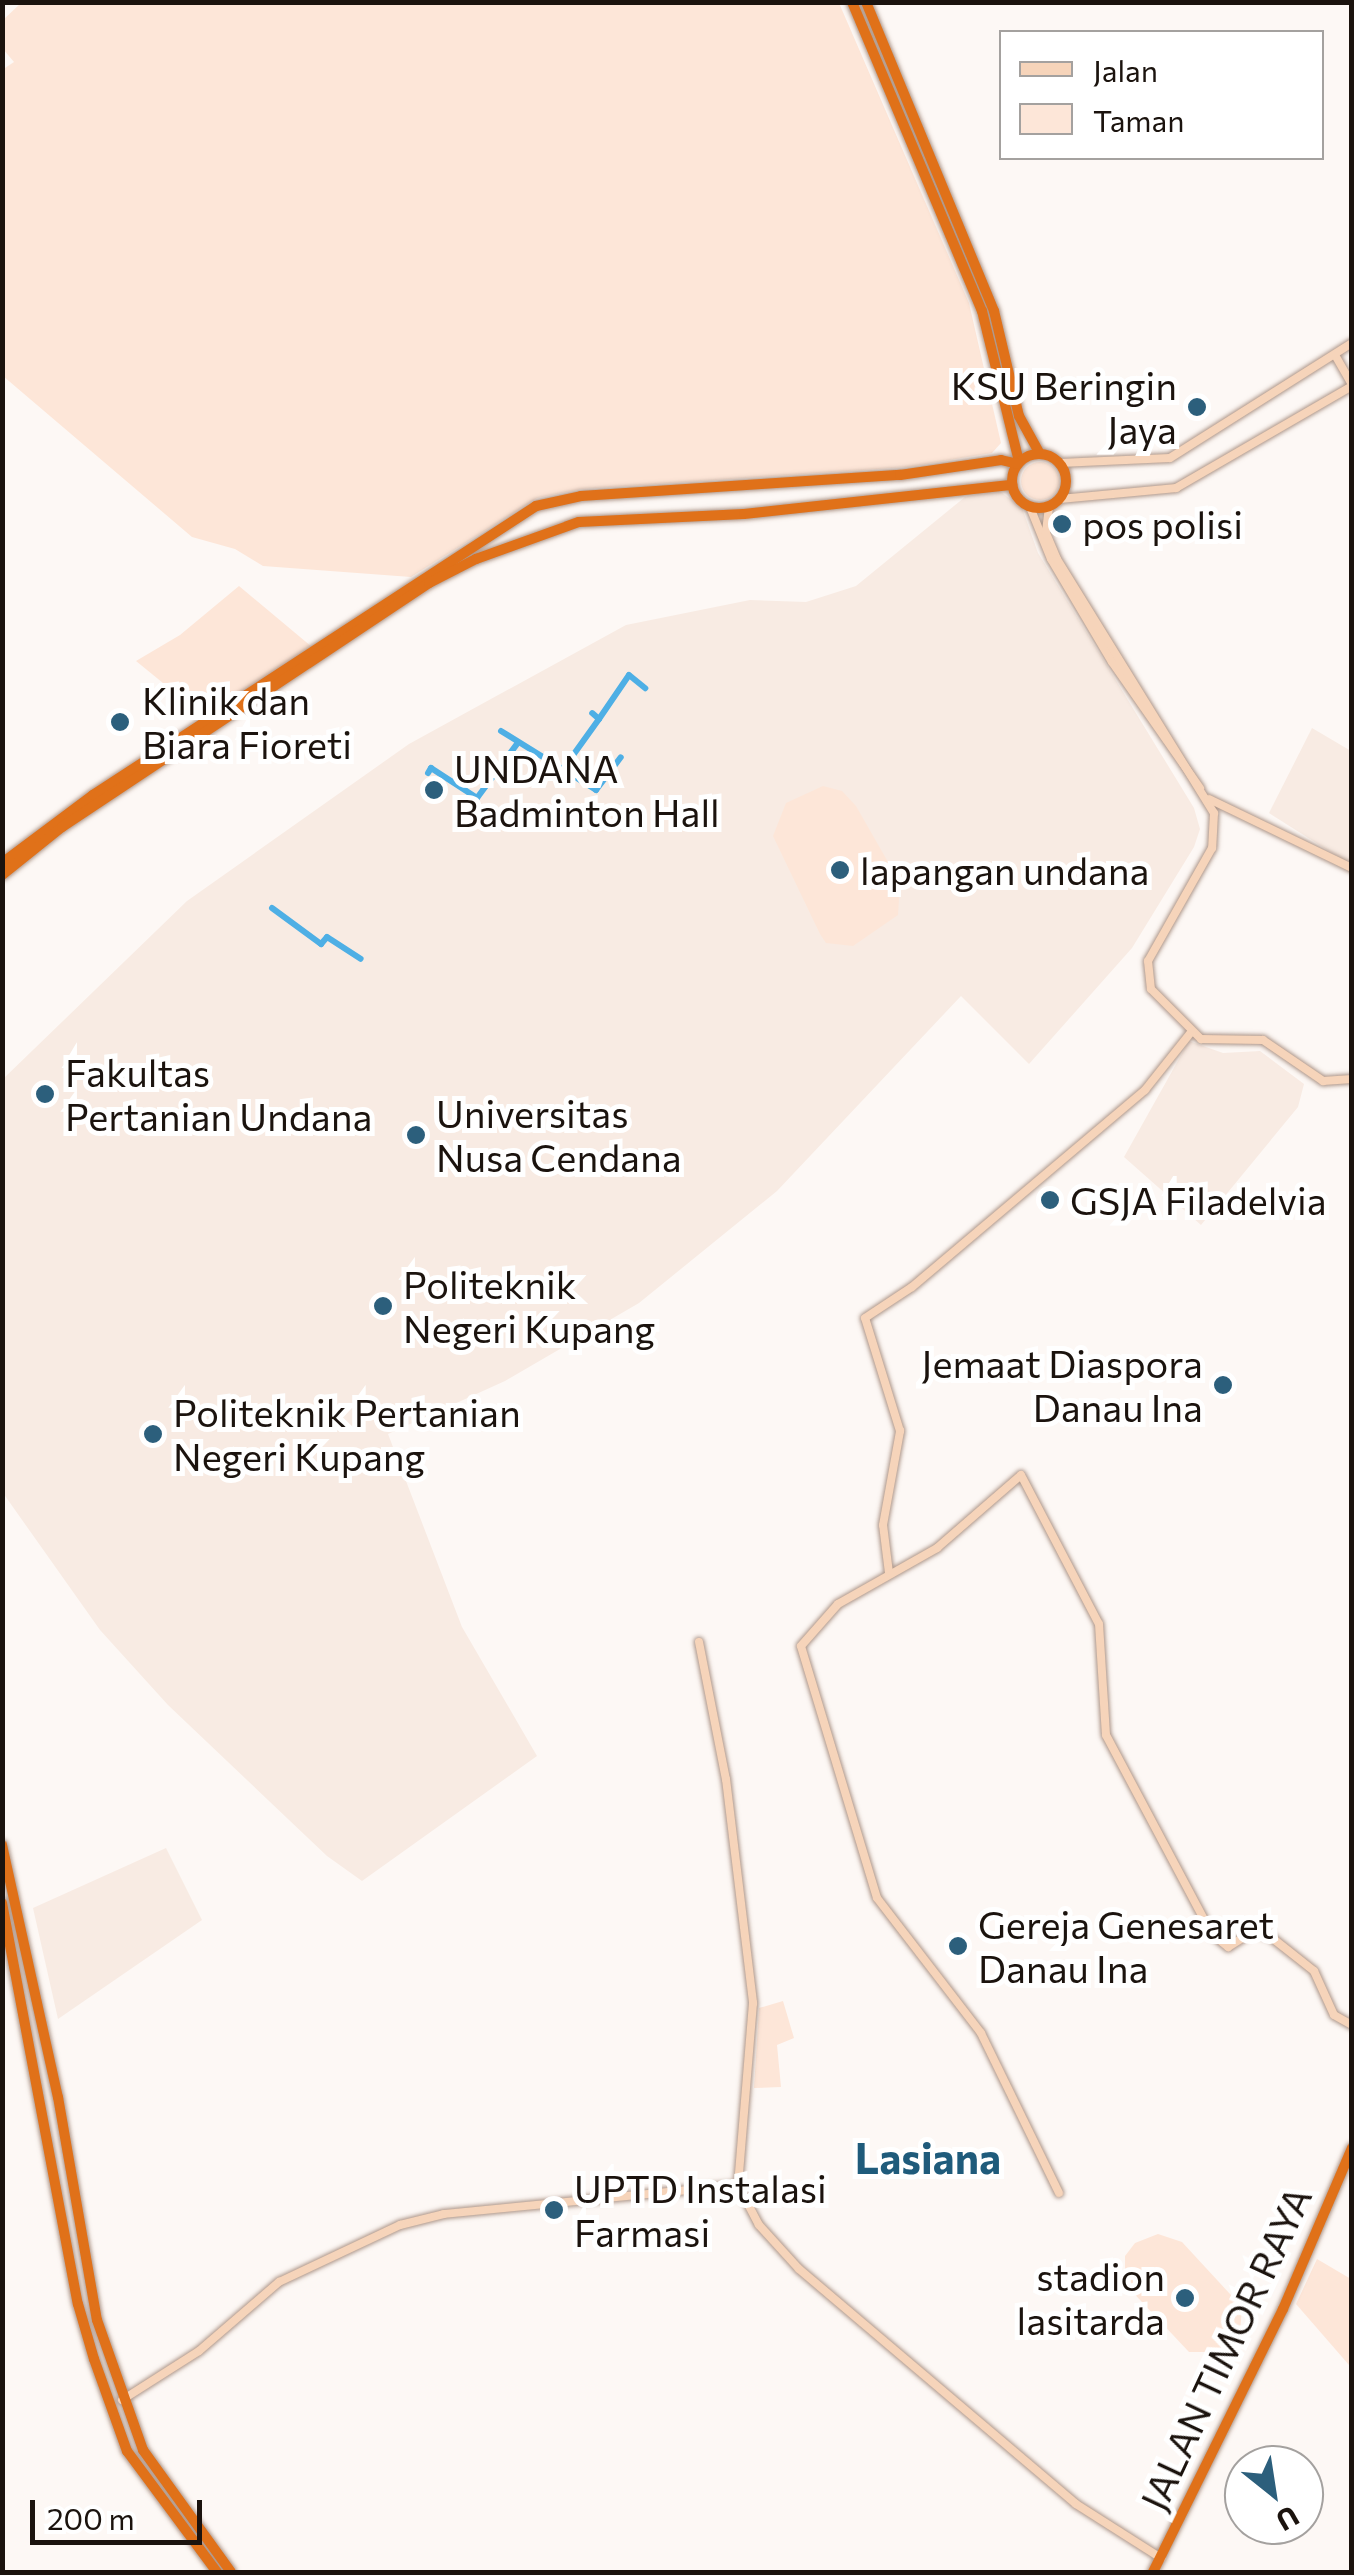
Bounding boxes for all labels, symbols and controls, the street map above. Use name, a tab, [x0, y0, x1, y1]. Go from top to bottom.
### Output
legend	[999, 30, 1324, 160]
text: Jalan	[1093, 51, 1158, 88]
text: Taman	[1093, 101, 1184, 138]
place label: KSU Beringin Jaya	[951, 362, 1177, 452]
marker: KSU Beringin Jaya	[1186, 396, 1208, 418]
place label: pos polisi	[1082, 501, 1243, 547]
marker: pos polisi	[1051, 513, 1073, 535]
place label: Klinik dan Biara Fioreti	[142, 677, 352, 766]
marker: Klinik dan Biara Fioreti	[107, 709, 133, 735]
place label: UNDANA Badminton Hall	[454, 745, 720, 834]
marker: UNDANA Badminton Hall	[423, 779, 445, 801]
place label: lapangan undana	[860, 847, 1149, 893]
marker: lapangan undana	[829, 859, 851, 881]
place label: Fakultas Pertanian Undana	[65, 1049, 372, 1138]
marker: Fakultas Pertanian Undana	[34, 1083, 56, 1105]
place label: Universitas Nusa Cendana	[436, 1090, 682, 1180]
marker: Universitas Nusa Cendana	[405, 1124, 427, 1146]
place label: GSJA Filadelvia	[1070, 1177, 1327, 1223]
marker: GSJA Filadelvia	[1039, 1189, 1061, 1211]
place label: Politeknik Negeri Kupang	[403, 1261, 655, 1350]
marker: Politeknik Negeri Kupang	[372, 1295, 394, 1317]
place label: Jemaat Diaspora Danau Ina	[921, 1340, 1203, 1430]
marker: Jemaat Diaspora Danau Ina	[1212, 1374, 1234, 1396]
place label: Politeknik Pertanian Negeri Kupang	[173, 1389, 521, 1478]
marker: Politeknik Pertanian Negeri Kupang	[142, 1423, 164, 1445]
place label: Gereja Genesaret Danau Ina	[978, 1901, 1274, 1990]
marker: Gereja Genesaret Danau Ina	[947, 1935, 969, 1957]
district label: Lasiana	[855, 2132, 1001, 2182]
place label: UPTD Instalasi Farmasi	[574, 2165, 827, 2254]
street label: JALAN TIMOR RAYA	[1130, 2179, 1320, 2517]
marker: UPTD Instalasi Farmasi	[543, 2199, 565, 2221]
place label: stadion lasitarda	[1017, 2253, 1165, 2342]
marker: stadion lasitarda	[1174, 2287, 1196, 2309]
north arrow	[1224, 2445, 1324, 2545]
scale bar	[35, 2480, 208, 2542]
text: 200 m	[47, 2499, 135, 2536]
text: U	[1271, 2499, 1305, 2539]

